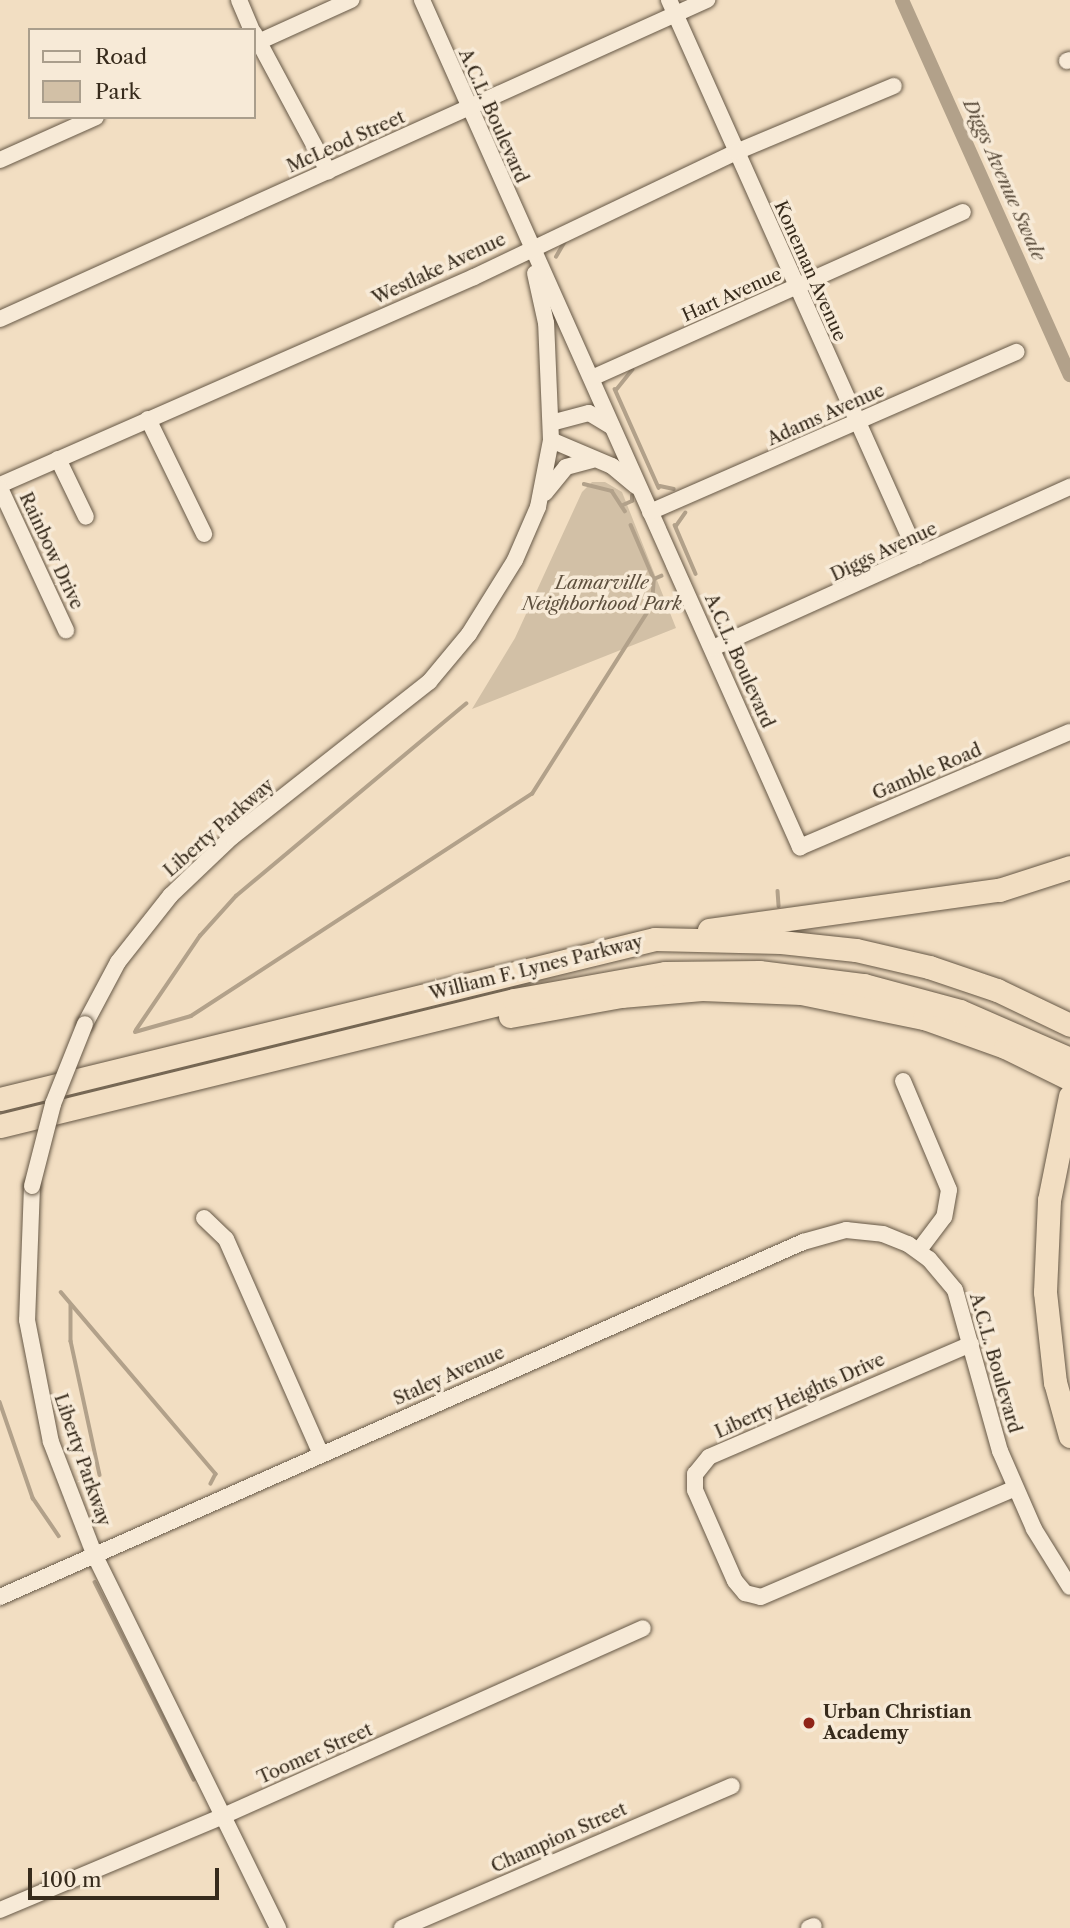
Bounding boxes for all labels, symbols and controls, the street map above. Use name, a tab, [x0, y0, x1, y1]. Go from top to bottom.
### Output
legend	[28, 28, 256, 119]
text: Road	[95, 44, 147, 69]
street label: A.C.L. Boulevard	[454, 46, 532, 186]
text: Park	[95, 79, 141, 104]
water label: Diggs Avenue Swale	[958, 96, 1050, 264]
street label: McLeod Street	[284, 106, 408, 178]
street label: Koneman Avenue	[769, 197, 851, 345]
street label: Westlake Avenue	[368, 228, 510, 310]
street label: Hart Avenue	[679, 263, 785, 327]
street label: Adams Avenue	[764, 379, 888, 451]
street label: Rainbow Drive	[14, 489, 88, 613]
street label: Diggs Avenue	[827, 518, 941, 586]
park label: Lamarville Neighborhood Park	[522, 573, 682, 616]
street label: A.C.L. Boulevard	[700, 591, 778, 731]
street label: Gamble Road	[869, 739, 985, 805]
street label: Liberty Parkway	[159, 774, 279, 882]
street label: William F. Lynes Parkway	[427, 931, 645, 1005]
street label: A.C.L. Boulevard	[965, 1291, 1025, 1435]
street label: Staley Avenue	[390, 1342, 508, 1410]
street label: Liberty Heights Drive	[712, 1349, 888, 1443]
street label: Liberty Parkway	[49, 1391, 115, 1529]
place label: Urban Christian Academy	[823, 1702, 972, 1744]
marker: Urban Christian Academy	[801, 1715, 817, 1731]
street label: Toomer Street	[254, 1719, 376, 1789]
street label: Champion Street	[488, 1798, 630, 1878]
scale bar	[32, 1854, 222, 1898]
text: 100 m	[41, 1867, 102, 1892]

